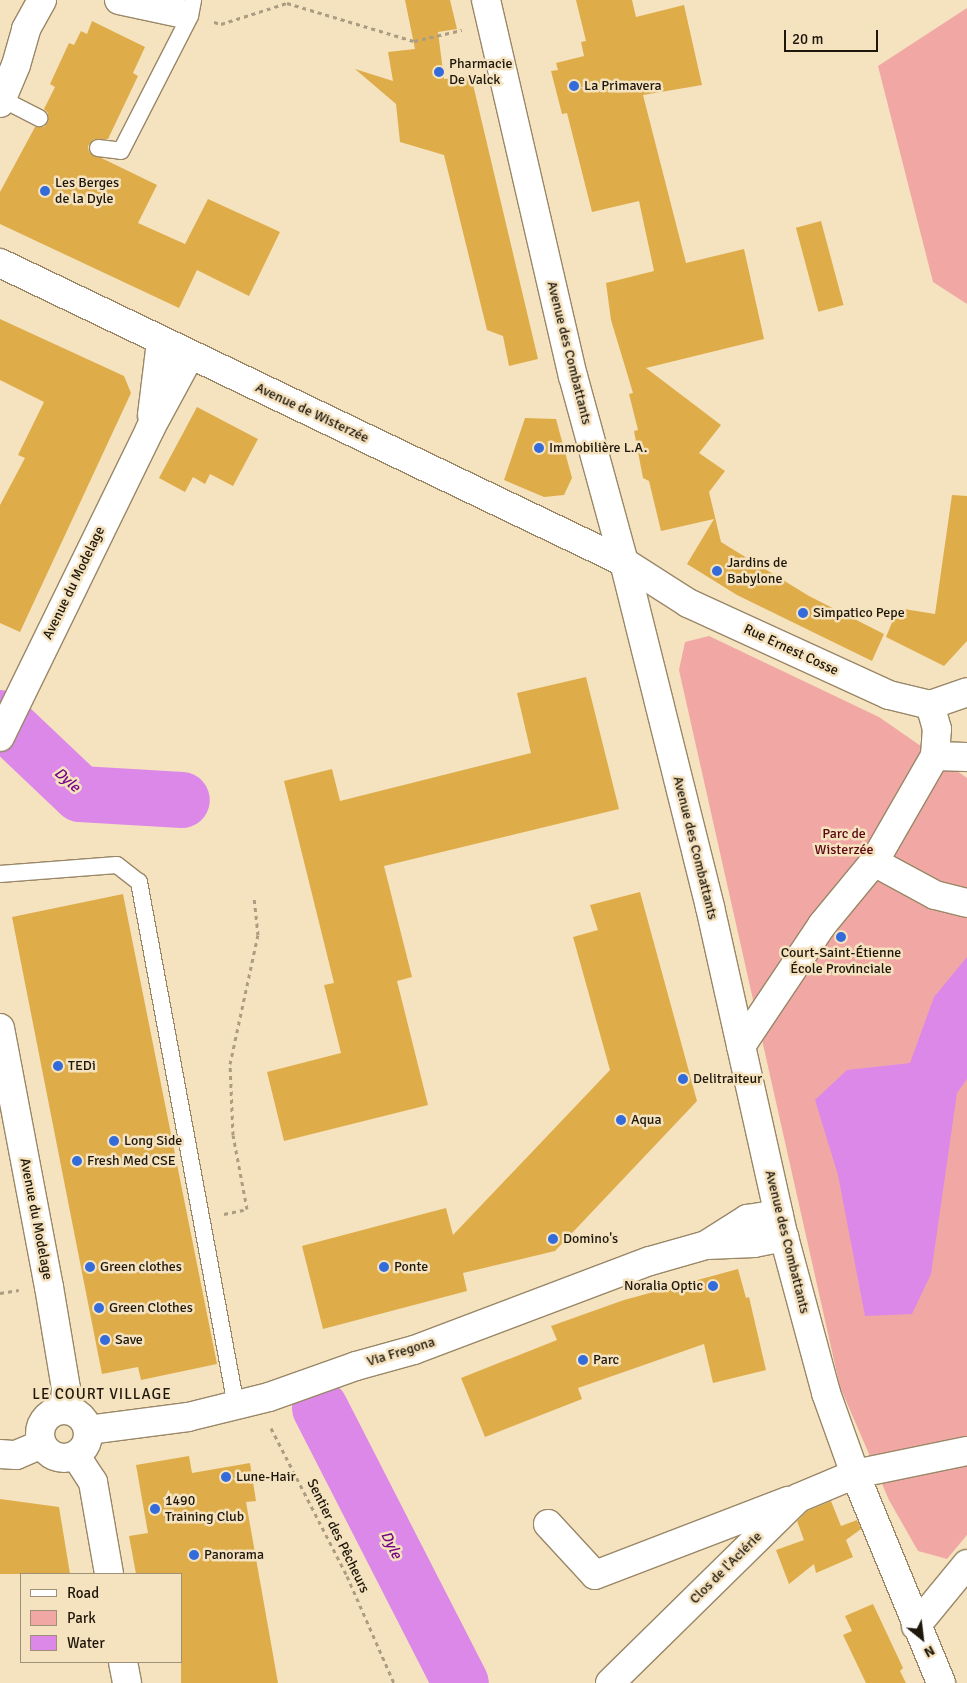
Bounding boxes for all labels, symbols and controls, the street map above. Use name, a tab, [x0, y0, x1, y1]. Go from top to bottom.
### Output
scale bar	[787, 20, 881, 52]
text: 20 m	[792, 30, 823, 48]
place label: Pharmacie De Valck	[449, 56, 513, 88]
marker: Pharmacie De Valck	[433, 66, 445, 78]
place label: La Primavera	[584, 78, 662, 94]
marker: La Primavera	[568, 80, 580, 92]
place label: Les Berges de la Dyle	[55, 175, 119, 208]
marker: Les Berges de la Dyle	[39, 185, 51, 197]
street label: Avenue des Combattants	[543, 280, 595, 426]
street label: Avenue de Wisterzée	[253, 379, 371, 447]
place label: Immobilière L.A.	[549, 440, 647, 456]
marker: Immobilière L.A.	[533, 442, 545, 454]
street label: Avenue du Modelage	[39, 524, 109, 642]
place label: Jardins de Babylone	[727, 555, 787, 588]
marker: Jardins de Babylone	[711, 565, 723, 577]
place label: Simpatico Pepe	[813, 605, 905, 621]
marker: Simpatico Pepe	[797, 607, 809, 619]
street label: Rue Ernest Cosse	[741, 621, 841, 679]
water label: Dyle	[50, 764, 84, 796]
street label: Avenue des Combattants	[669, 775, 721, 921]
park label: Parc de Wisterzée	[815, 826, 873, 859]
marker: Court-Saint-Étienne École Provinciale	[835, 931, 847, 943]
place label: Court-Saint-Étienne École Provinciale	[781, 945, 901, 978]
place label: TEDi	[68, 1058, 96, 1074]
marker: TEDi	[52, 1060, 64, 1072]
place label: Delitraiteur	[693, 1071, 762, 1087]
marker: Delitraiteur	[677, 1073, 689, 1085]
place label: Aqua	[631, 1112, 662, 1128]
marker: Aqua	[615, 1114, 627, 1126]
place label: Long Side	[124, 1133, 182, 1149]
marker: Long Side	[108, 1135, 120, 1147]
place label: Fresh Med CSE	[87, 1153, 176, 1169]
marker: Fresh Med CSE	[71, 1155, 83, 1167]
street label: Avenue du Modelage	[16, 1157, 56, 1281]
street label: Avenue des Combattants	[761, 1169, 813, 1315]
place label: Domino's	[563, 1231, 618, 1247]
marker: Domino's	[547, 1233, 559, 1245]
place label: Green clothes	[100, 1259, 182, 1275]
place label: Ponte	[394, 1259, 428, 1275]
marker: Green clothes	[84, 1261, 96, 1273]
marker: Ponte	[378, 1261, 390, 1273]
place label: Noralia Optic	[624, 1278, 703, 1294]
marker: Noralia Optic	[707, 1280, 719, 1292]
place label: Green Clothes	[109, 1300, 193, 1316]
marker: Green Clothes	[93, 1302, 105, 1314]
place label: Save	[115, 1332, 143, 1348]
marker: Save	[99, 1334, 111, 1346]
street label: Via Fregona	[365, 1334, 437, 1370]
place label: Parc	[593, 1352, 619, 1368]
marker: Parc	[577, 1354, 589, 1366]
district label: LE COURT VILLAGE	[30, 1386, 174, 1404]
place label: Lune-Hair	[236, 1469, 296, 1485]
marker: Lune-Hair	[220, 1471, 232, 1483]
street label: Sentier des Pêcheurs	[303, 1476, 373, 1596]
place label: 1490 Training Club	[165, 1493, 244, 1525]
marker: 1490 Training Club	[149, 1503, 161, 1515]
water label: Dyle	[377, 1528, 405, 1562]
street label: Clos de l'Aciérie	[686, 1528, 766, 1608]
place label: Panorama	[204, 1547, 264, 1563]
marker: Panorama	[188, 1549, 200, 1561]
legend	[20, 1573, 182, 1663]
text: Road	[67, 1584, 99, 1602]
text: Park	[67, 1609, 96, 1627]
north arrow	[897, 1613, 947, 1663]
text: Water	[67, 1634, 105, 1652]
text: N	[921, 1642, 938, 1661]

